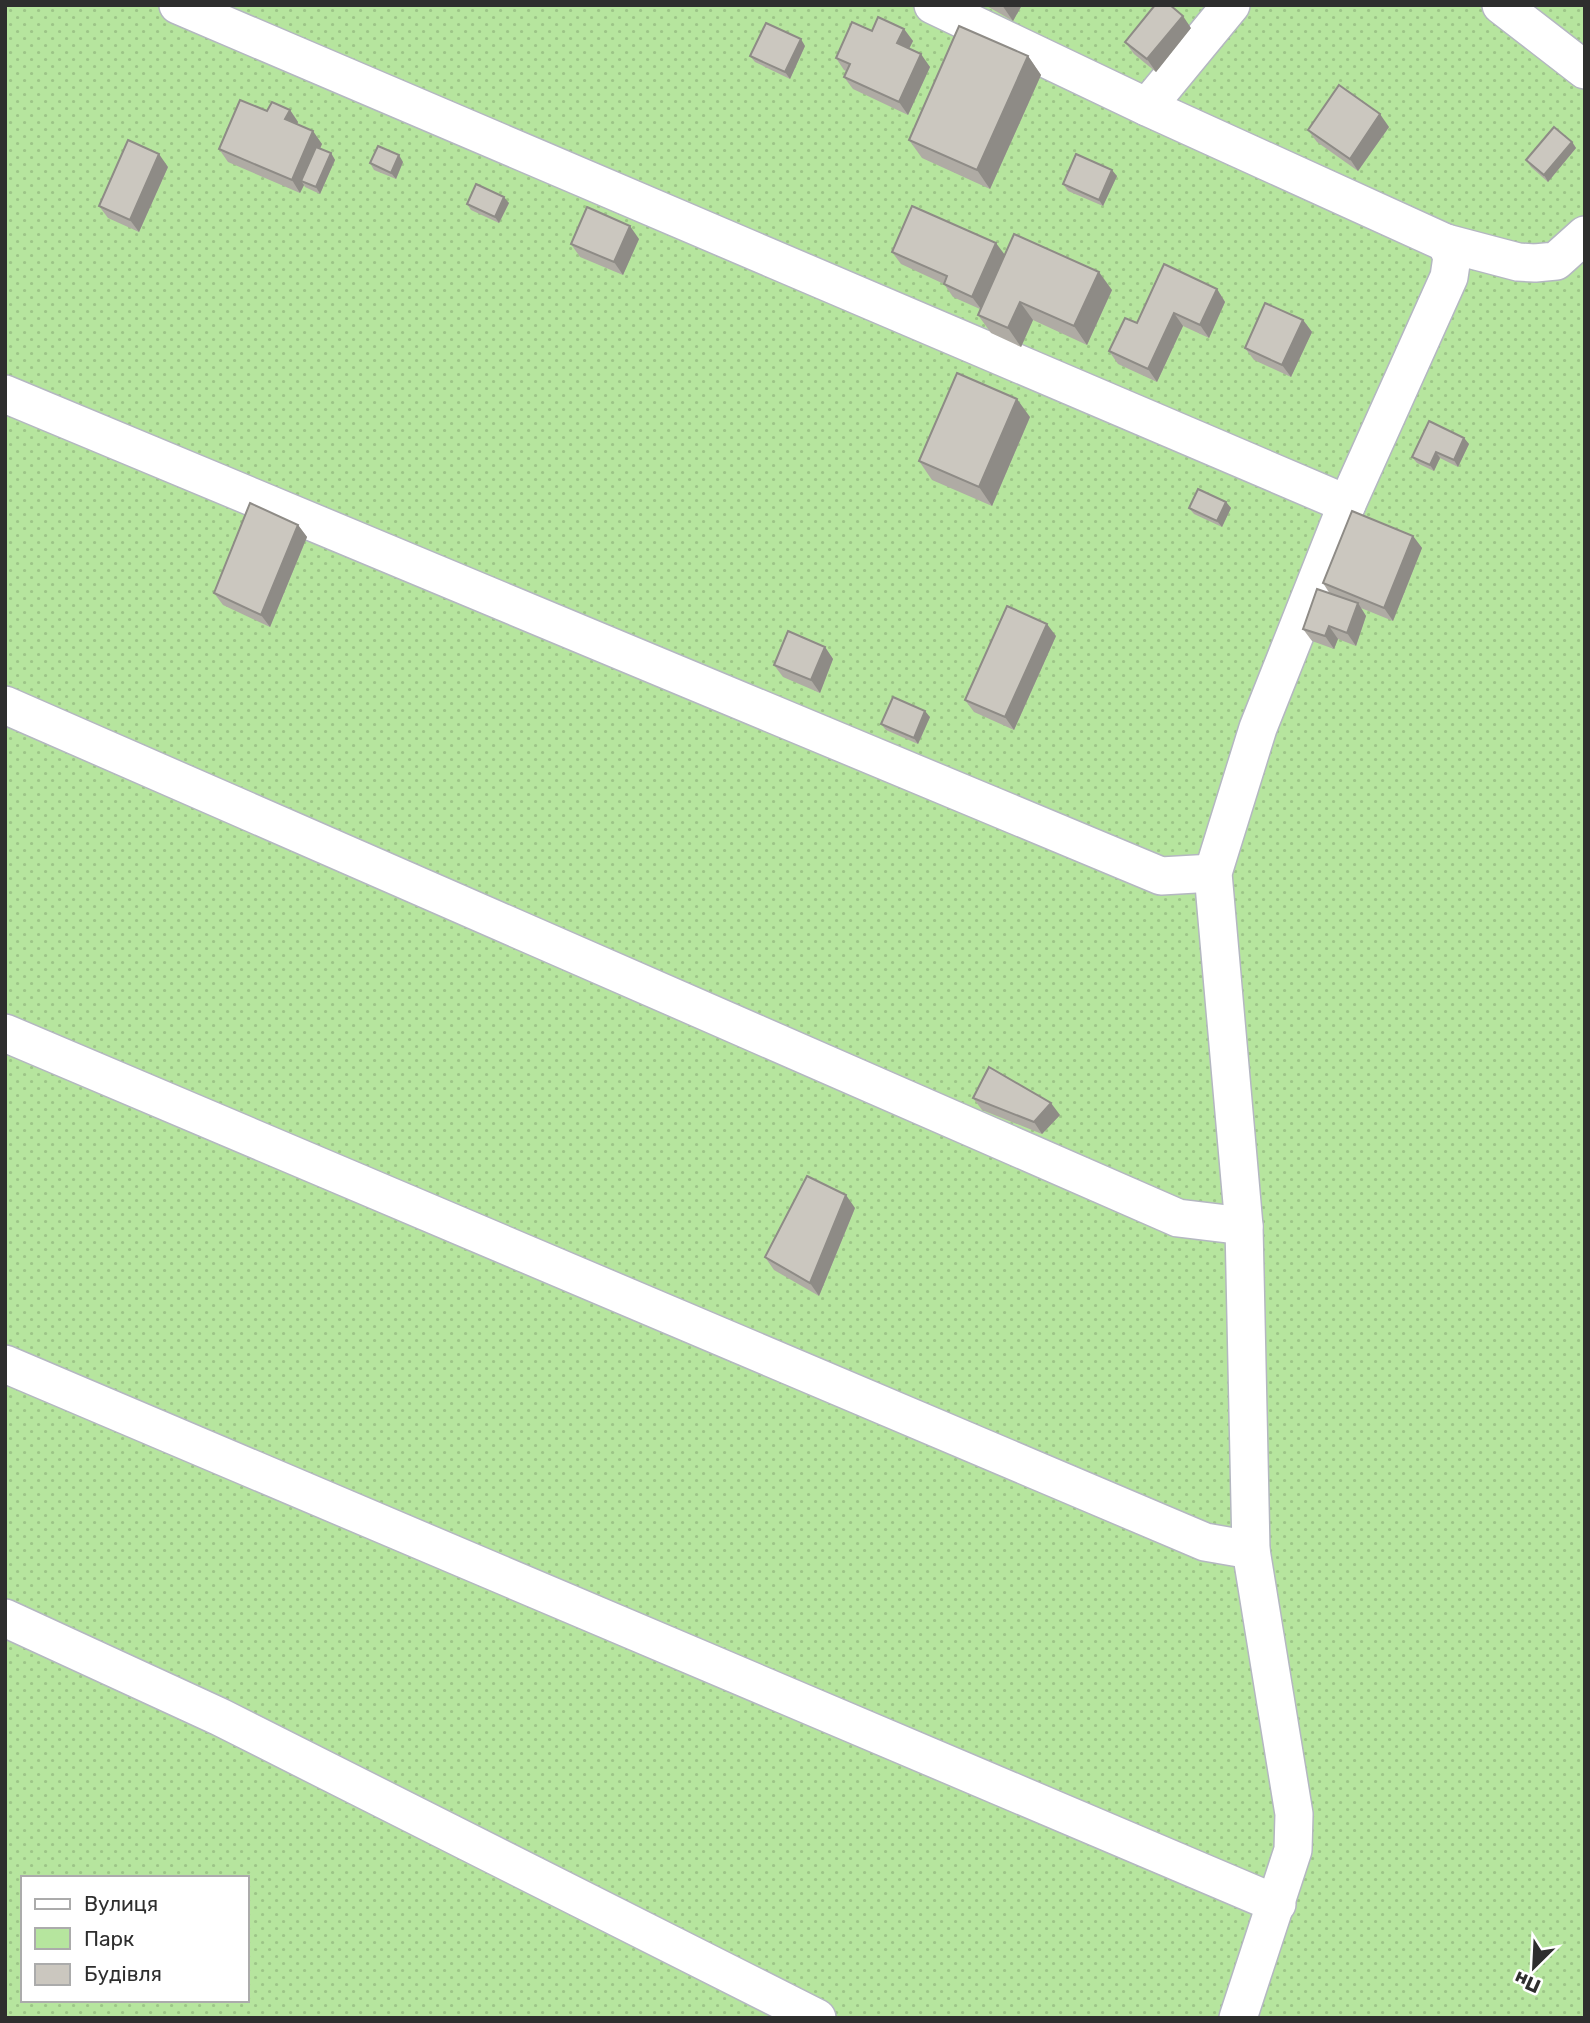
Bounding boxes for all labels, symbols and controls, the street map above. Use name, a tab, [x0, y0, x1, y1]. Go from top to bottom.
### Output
legend	[21, 1876, 248, 2002]
text: Вулиця	[84, 1891, 158, 1916]
text: Парк	[84, 1926, 134, 1951]
north arrow	[1499, 1932, 1569, 2002]
text: Будівля	[84, 1961, 162, 1986]
text: Пн	[1511, 1966, 1544, 1998]

